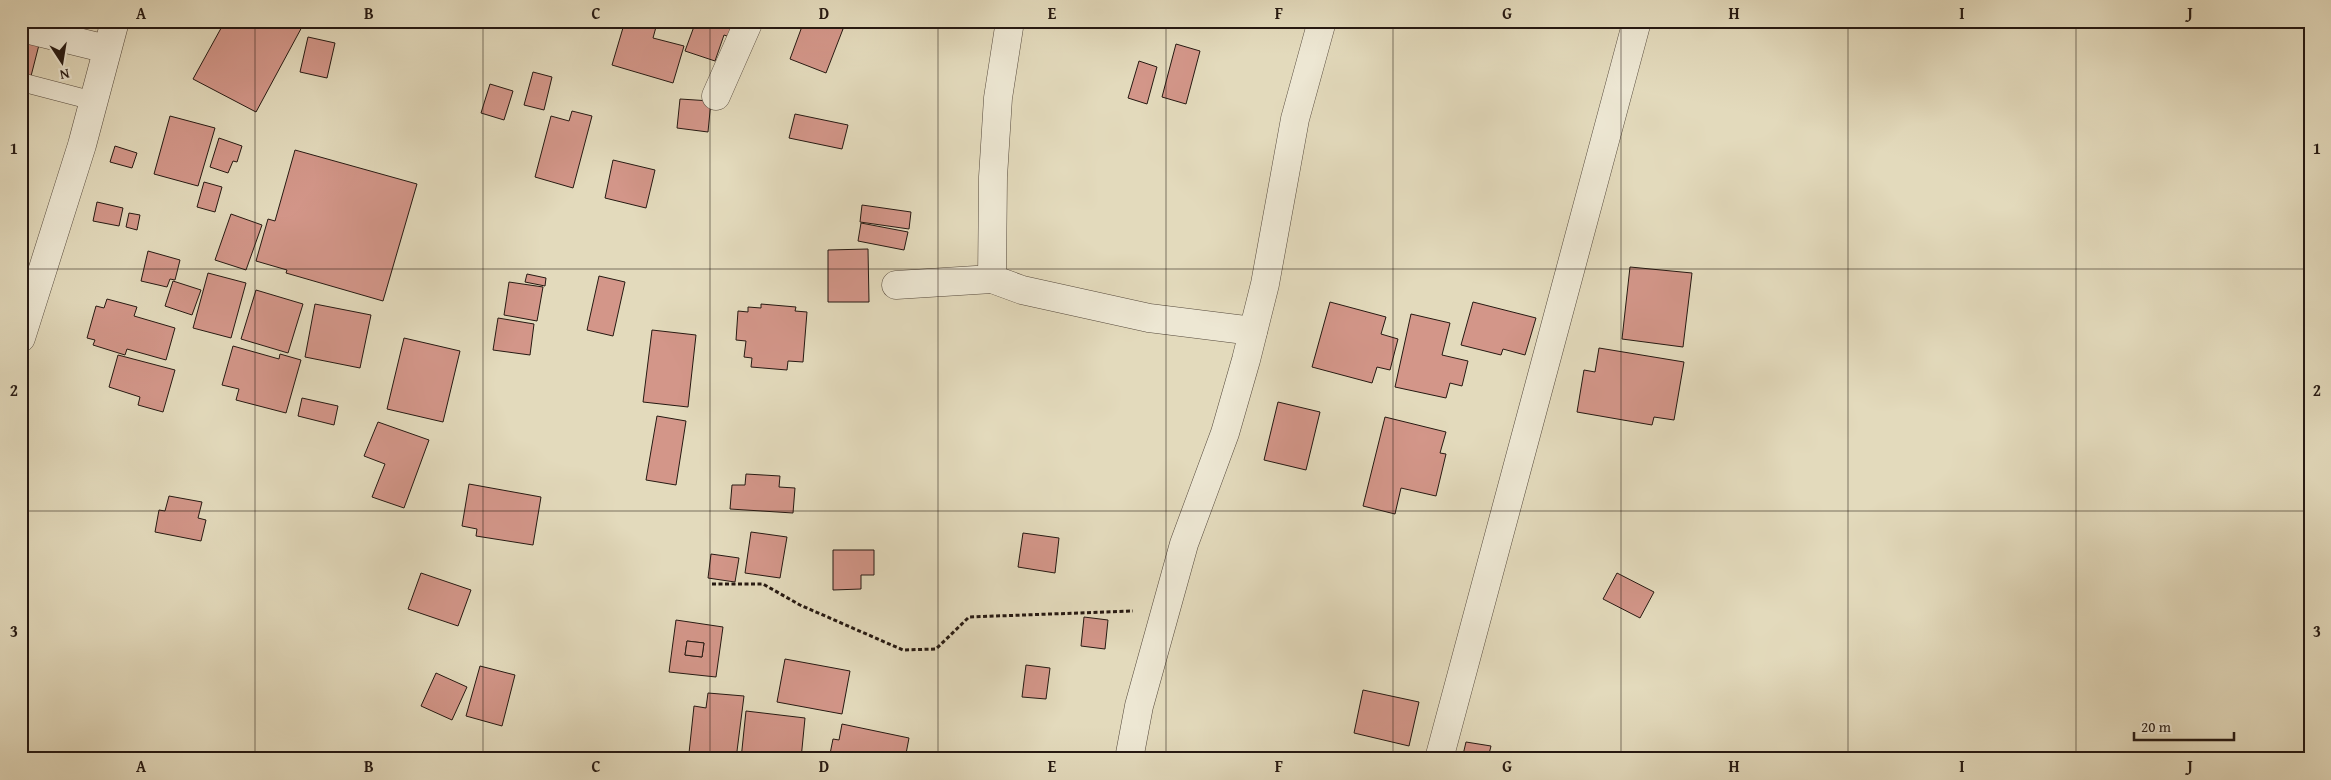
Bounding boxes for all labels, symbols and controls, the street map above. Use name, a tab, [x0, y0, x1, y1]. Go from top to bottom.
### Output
text: A	[136, 1, 147, 25]
text: B	[364, 1, 374, 25]
text: C	[591, 1, 601, 25]
text: D	[819, 1, 829, 25]
text: E	[1048, 1, 1057, 25]
text: F	[1275, 1, 1283, 25]
text: G	[1502, 1, 1512, 25]
text: H	[1728, 1, 1740, 25]
text: I	[1959, 1, 1965, 25]
text: J	[2184, 1, 2193, 25]
north arrow	[38, 38, 88, 88]
text: N	[57, 64, 71, 86]
text: 1	[10, 136, 18, 160]
text: 1	[2313, 136, 2321, 160]
text: 2	[10, 378, 18, 402]
text: 2	[2313, 378, 2321, 402]
text: 3	[10, 619, 18, 643]
text: 3	[2313, 619, 2321, 643]
scale bar	[2134, 710, 2234, 742]
text: 20 m	[2141, 716, 2172, 737]
text: A	[136, 754, 147, 778]
text: B	[364, 754, 374, 778]
text: C	[591, 754, 601, 778]
text: D	[819, 754, 829, 778]
text: E	[1048, 754, 1057, 778]
text: F	[1275, 754, 1283, 778]
text: G	[1502, 754, 1512, 778]
text: H	[1728, 754, 1740, 778]
text: I	[1959, 754, 1965, 778]
text: J	[2184, 754, 2193, 778]

